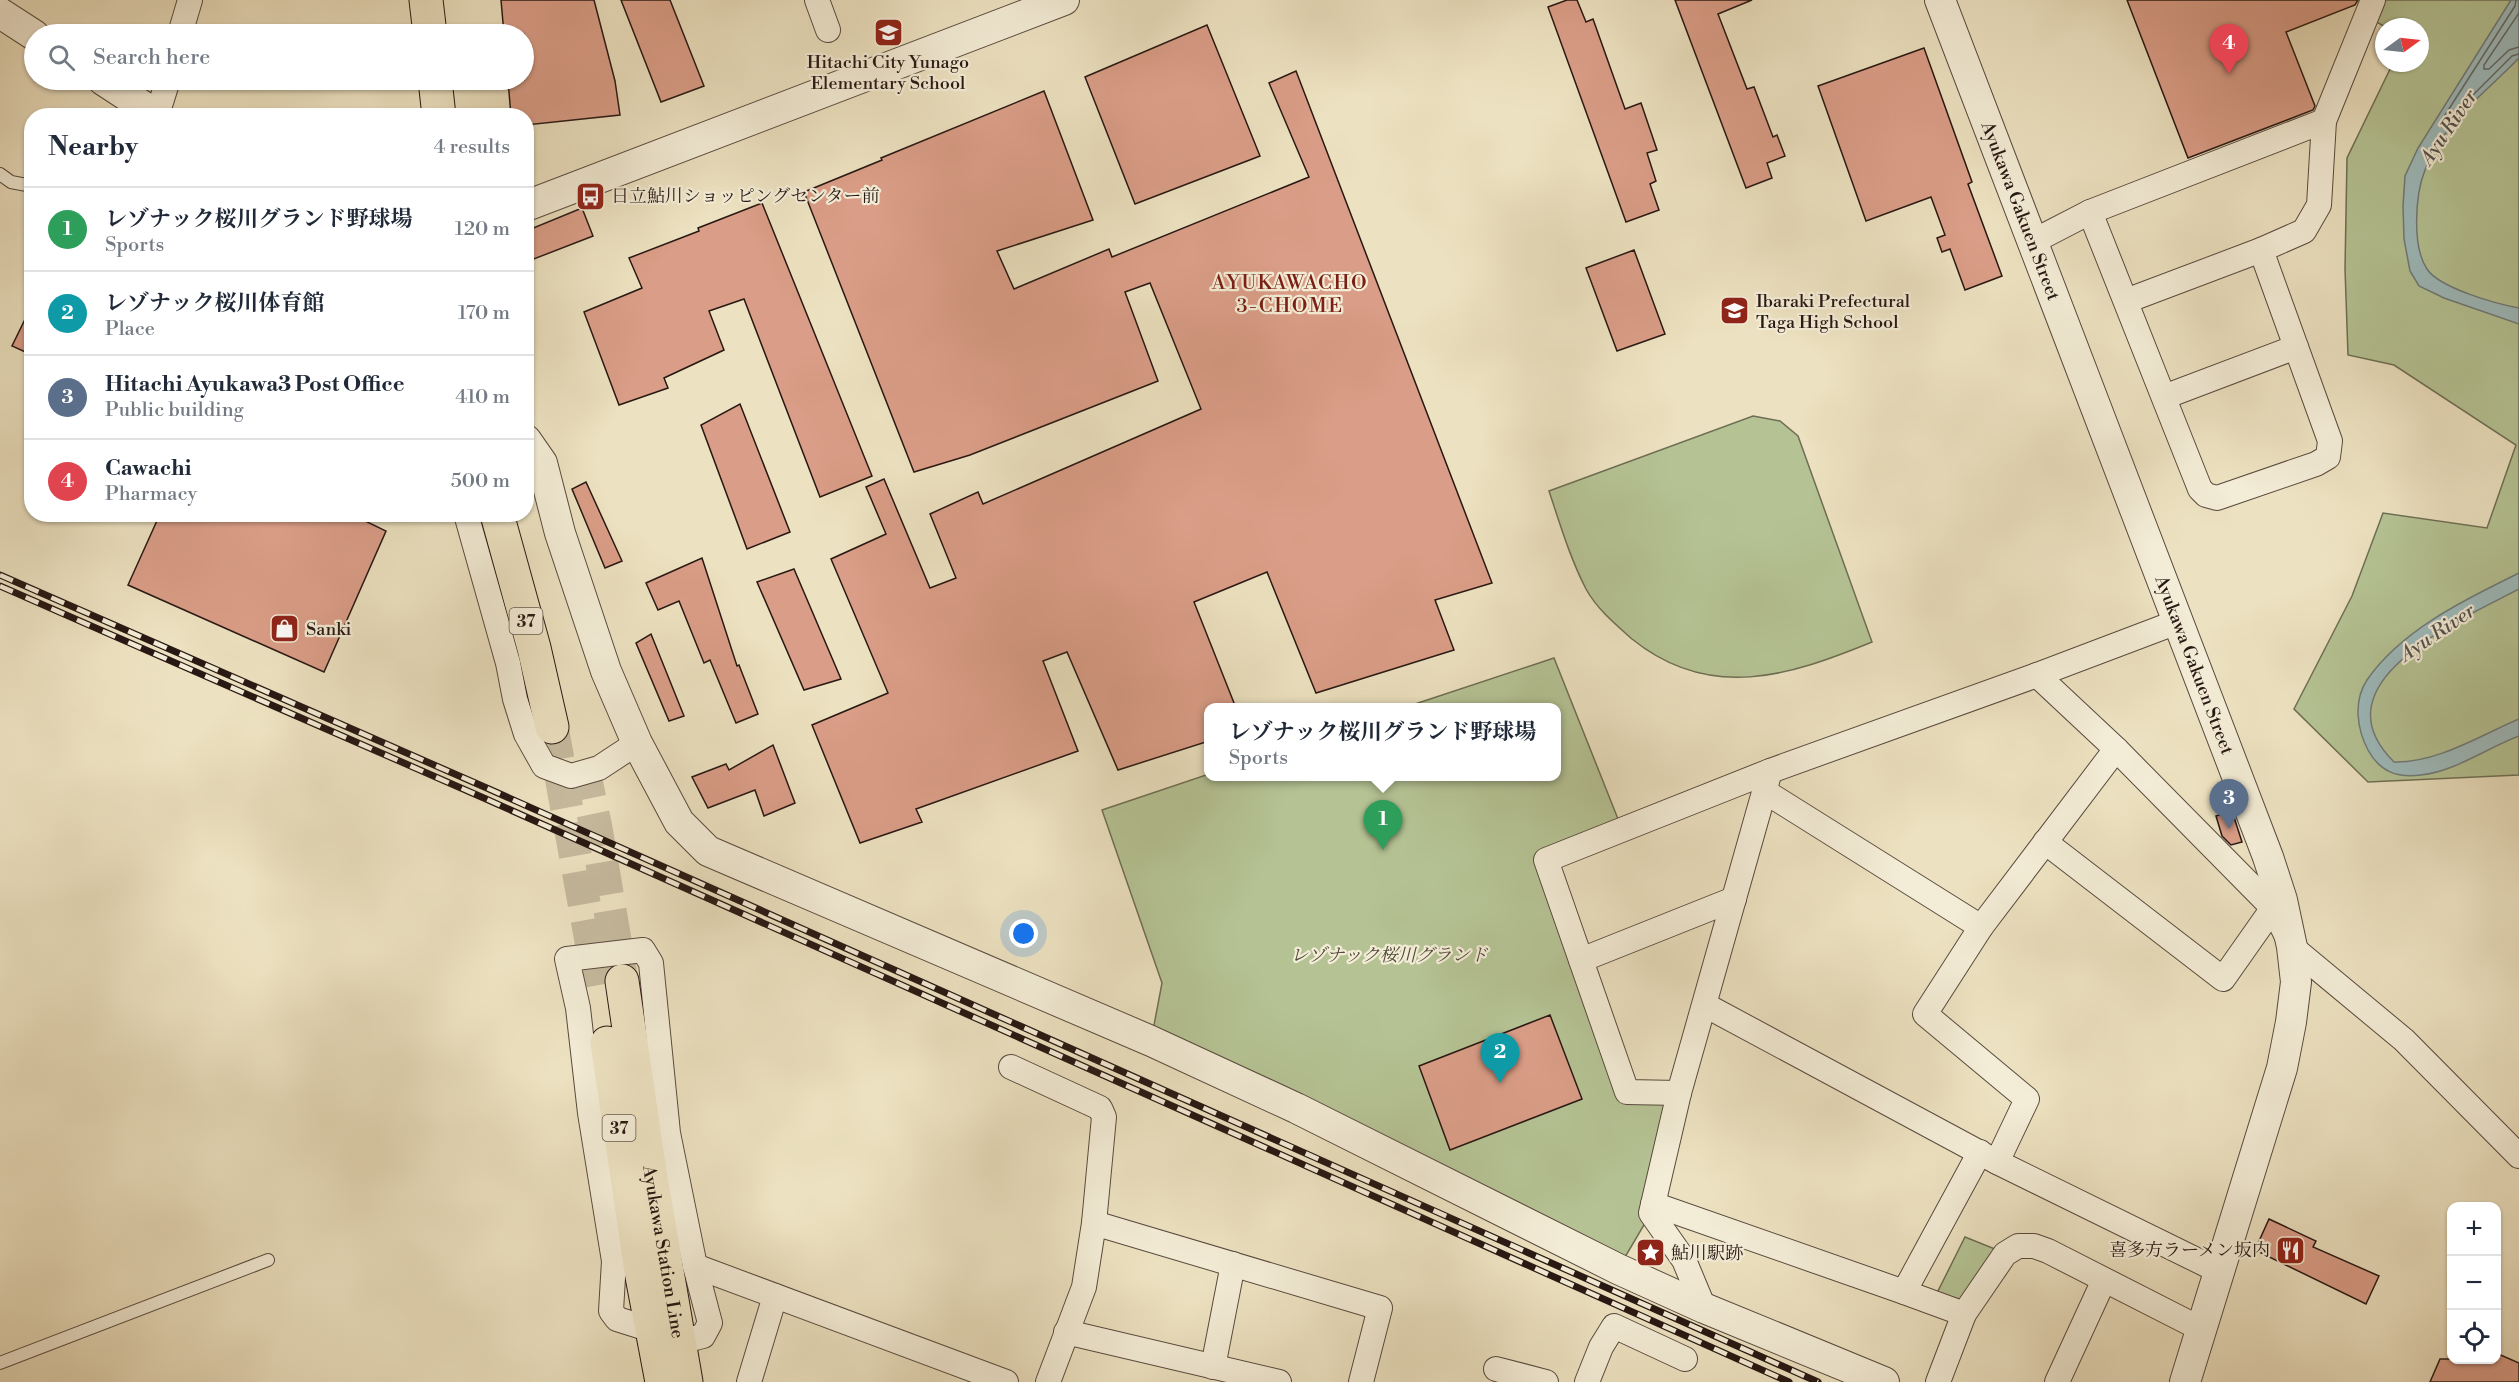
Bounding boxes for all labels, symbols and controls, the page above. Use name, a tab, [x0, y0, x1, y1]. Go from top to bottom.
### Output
school or university icon: Hitachi City Yunago Elementary School	[872, 17, 904, 49]
north arrow	[2375, 18, 2429, 72]
search box	[24, 24, 534, 90]
pin: 4	[2210, 25, 2248, 74]
icon: search	[45, 41, 78, 74]
text: Search here	[93, 44, 210, 71]
place label: Hitachi City Yunago Elementary School	[807, 51, 969, 95]
water label: Ayu River	[2414, 85, 2484, 172]
street label: Ayukawa Gakuen Street	[1975, 118, 2065, 305]
text: Nearby	[48, 131, 138, 163]
text: 4 results	[433, 135, 510, 160]
bus stop icon: 日立鮎川ショッピングセンター前	[574, 180, 606, 212]
place label: 日立鮎川ショッピングセンター前	[611, 185, 880, 208]
text: レゾナック桜川グランド野球場	[105, 206, 413, 233]
text: 1	[63, 217, 72, 242]
text: 120 m	[455, 217, 510, 242]
text: Sports	[105, 233, 164, 258]
district label: AYUKAWACHO 3-CHOME	[1211, 271, 1368, 319]
text: レゾナック桜川体育館	[105, 290, 325, 317]
place label: Ibaraki Prefectural Taga High School	[1756, 290, 1911, 334]
school or university icon: Ibaraki Prefectural Taga High School	[1719, 295, 1751, 327]
text: 2	[61, 301, 74, 326]
text: 170 m	[458, 301, 510, 326]
text: Place	[105, 317, 155, 342]
text: Hitachi Ayukawa3 Post Office	[105, 371, 405, 398]
text: 3	[61, 385, 74, 410]
text: 410 m	[455, 385, 510, 410]
text: Public building	[105, 398, 244, 423]
text: Cawachi	[105, 455, 192, 482]
text: 4	[61, 469, 74, 494]
text: 500 m	[451, 469, 510, 494]
text: Pharmacy	[105, 482, 197, 507]
street label: Ayukawa Gakuen Street	[2149, 571, 2239, 758]
water label: Ayu River	[2394, 599, 2481, 669]
road number: 37	[510, 608, 542, 634]
shop icon: Sanki	[269, 613, 301, 645]
place label: Sanki	[306, 618, 352, 641]
popup	[1204, 703, 1561, 781]
text: レゾナック桜川グランド野球場	[1229, 719, 1536, 746]
text: Sports	[1229, 746, 1288, 771]
pin: 3	[2210, 780, 2248, 829]
pin: 1	[1364, 800, 1402, 850]
your location	[1009, 919, 1038, 948]
park label: レゾナック桜川グランド	[1290, 944, 1489, 967]
pin: 2	[1480, 1034, 1520, 1083]
road number: 37	[602, 1115, 636, 1141]
street label: Ayukawa Station Line	[637, 1163, 689, 1340]
map controls	[2447, 1202, 2501, 1364]
button: +	[2447, 1202, 2501, 1256]
restaurant icon: 喜多方ラーメン坂内	[2275, 1234, 2307, 1266]
place icon: 鮎川駅跡	[1634, 1237, 1666, 1269]
place label: 喜多方ラーメン坂内	[2109, 1239, 2270, 1262]
place label: 鮎川駅跡	[1671, 1242, 1743, 1265]
button: −	[2447, 1256, 2501, 1310]
button: locate	[2447, 1310, 2501, 1364]

